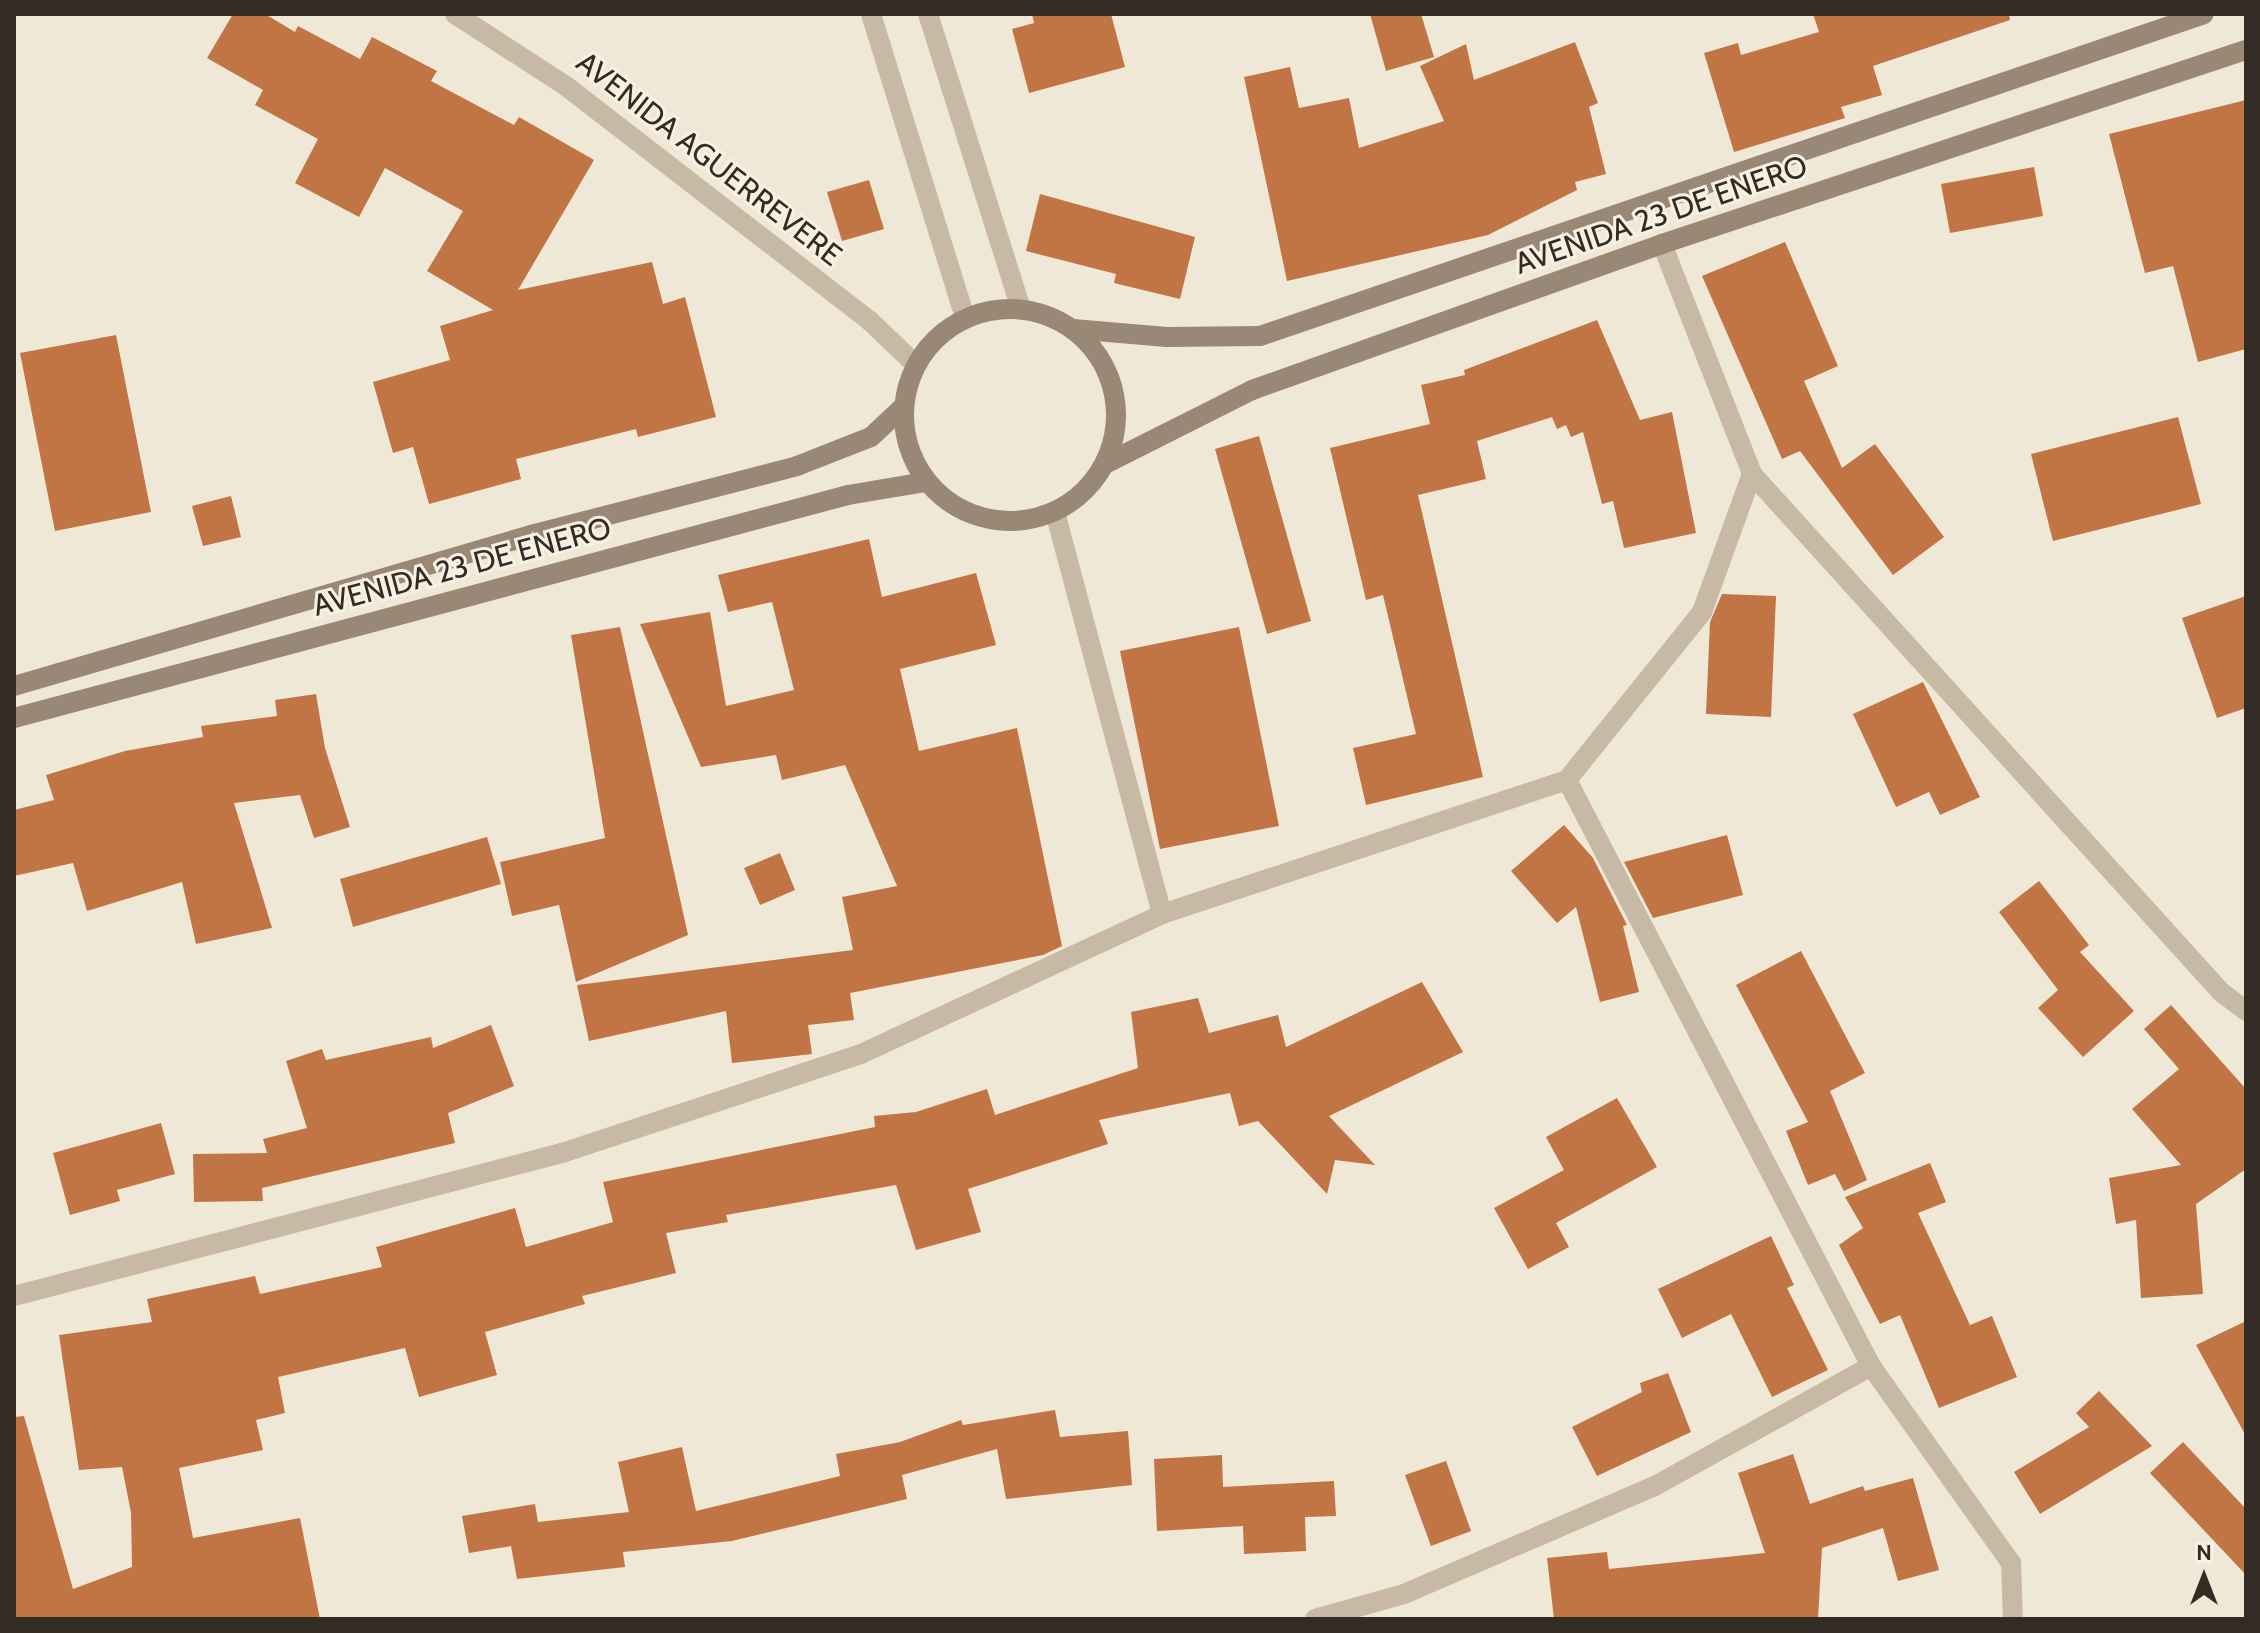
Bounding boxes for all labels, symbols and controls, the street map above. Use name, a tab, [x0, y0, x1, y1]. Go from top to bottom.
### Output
street label: AVENIDA AGUERREVERE	[569, 44, 849, 274]
street label: AVENIDA 23 DE ENERO	[1510, 148, 1812, 282]
street label: AVENIDA 23 DE ENERO	[309, 510, 615, 624]
north arrow	[2164, 1537, 2244, 1617]
text: N	[2196, 1539, 2212, 1566]

